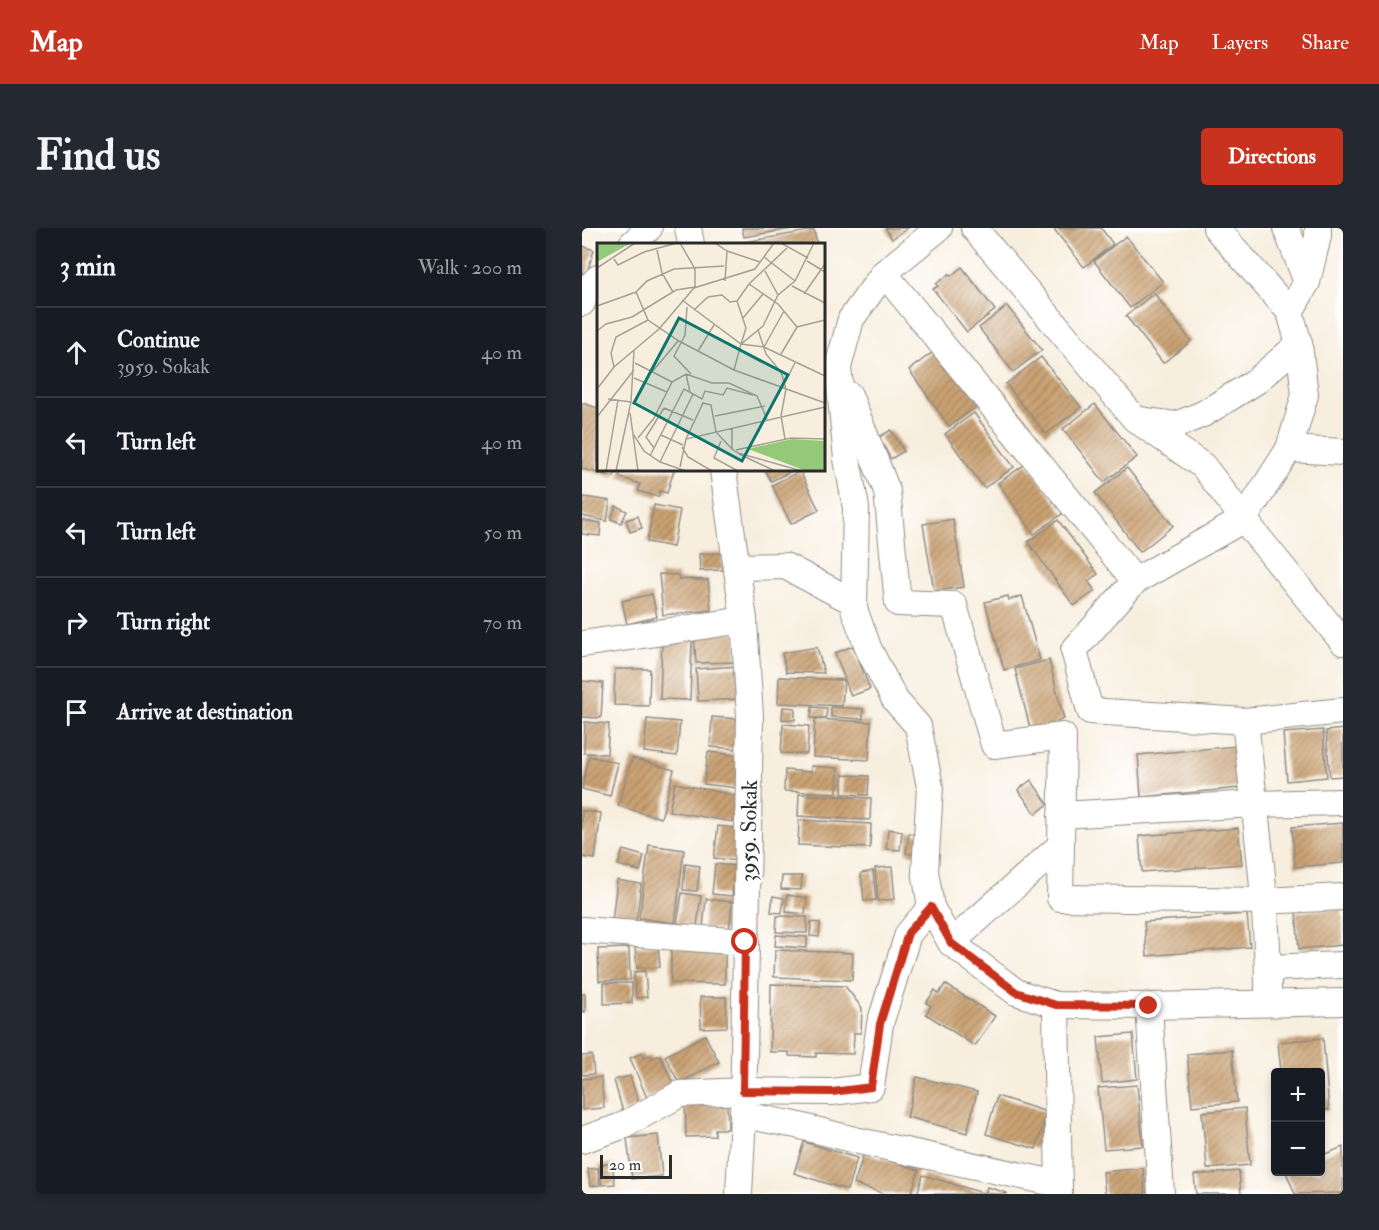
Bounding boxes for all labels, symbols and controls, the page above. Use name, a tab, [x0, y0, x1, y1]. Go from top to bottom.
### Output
text: Map	[30, 25, 83, 60]
text: Map	[1139, 29, 1179, 56]
text: Layers	[1212, 29, 1268, 56]
text: Share	[1301, 29, 1349, 56]
button: Directions	[1201, 128, 1343, 185]
text: Find us	[36, 130, 160, 182]
inset map	[597, 243, 825, 471]
text: 3 min	[60, 251, 116, 283]
text: Walk · 200 m	[418, 255, 522, 280]
text: Continue	[117, 326, 200, 354]
icon: ahead	[60, 336, 93, 369]
text: 40 m	[481, 340, 522, 365]
text: 3959. Sokak	[117, 354, 210, 379]
icon: left	[60, 426, 93, 459]
text: Turn left	[117, 428, 196, 456]
text: 40 m	[481, 430, 522, 455]
icon: left	[60, 516, 93, 549]
text: Turn left	[117, 518, 196, 546]
text: 50 m	[483, 520, 522, 545]
icon: right	[60, 606, 93, 639]
text: Turn right	[117, 608, 210, 636]
text: 70 m	[483, 610, 522, 635]
icon: arrive	[60, 696, 93, 729]
text: Arrive at destination	[117, 698, 293, 726]
street label: 3959. Sokak	[734, 779, 764, 882]
route start	[731, 928, 757, 954]
route end	[1135, 992, 1161, 1018]
map controls	[1271, 1068, 1325, 1176]
button: +	[1271, 1068, 1325, 1122]
button: −	[1271, 1122, 1325, 1176]
scale bar	[600, 1152, 672, 1180]
text: 20 m	[609, 1155, 641, 1175]

